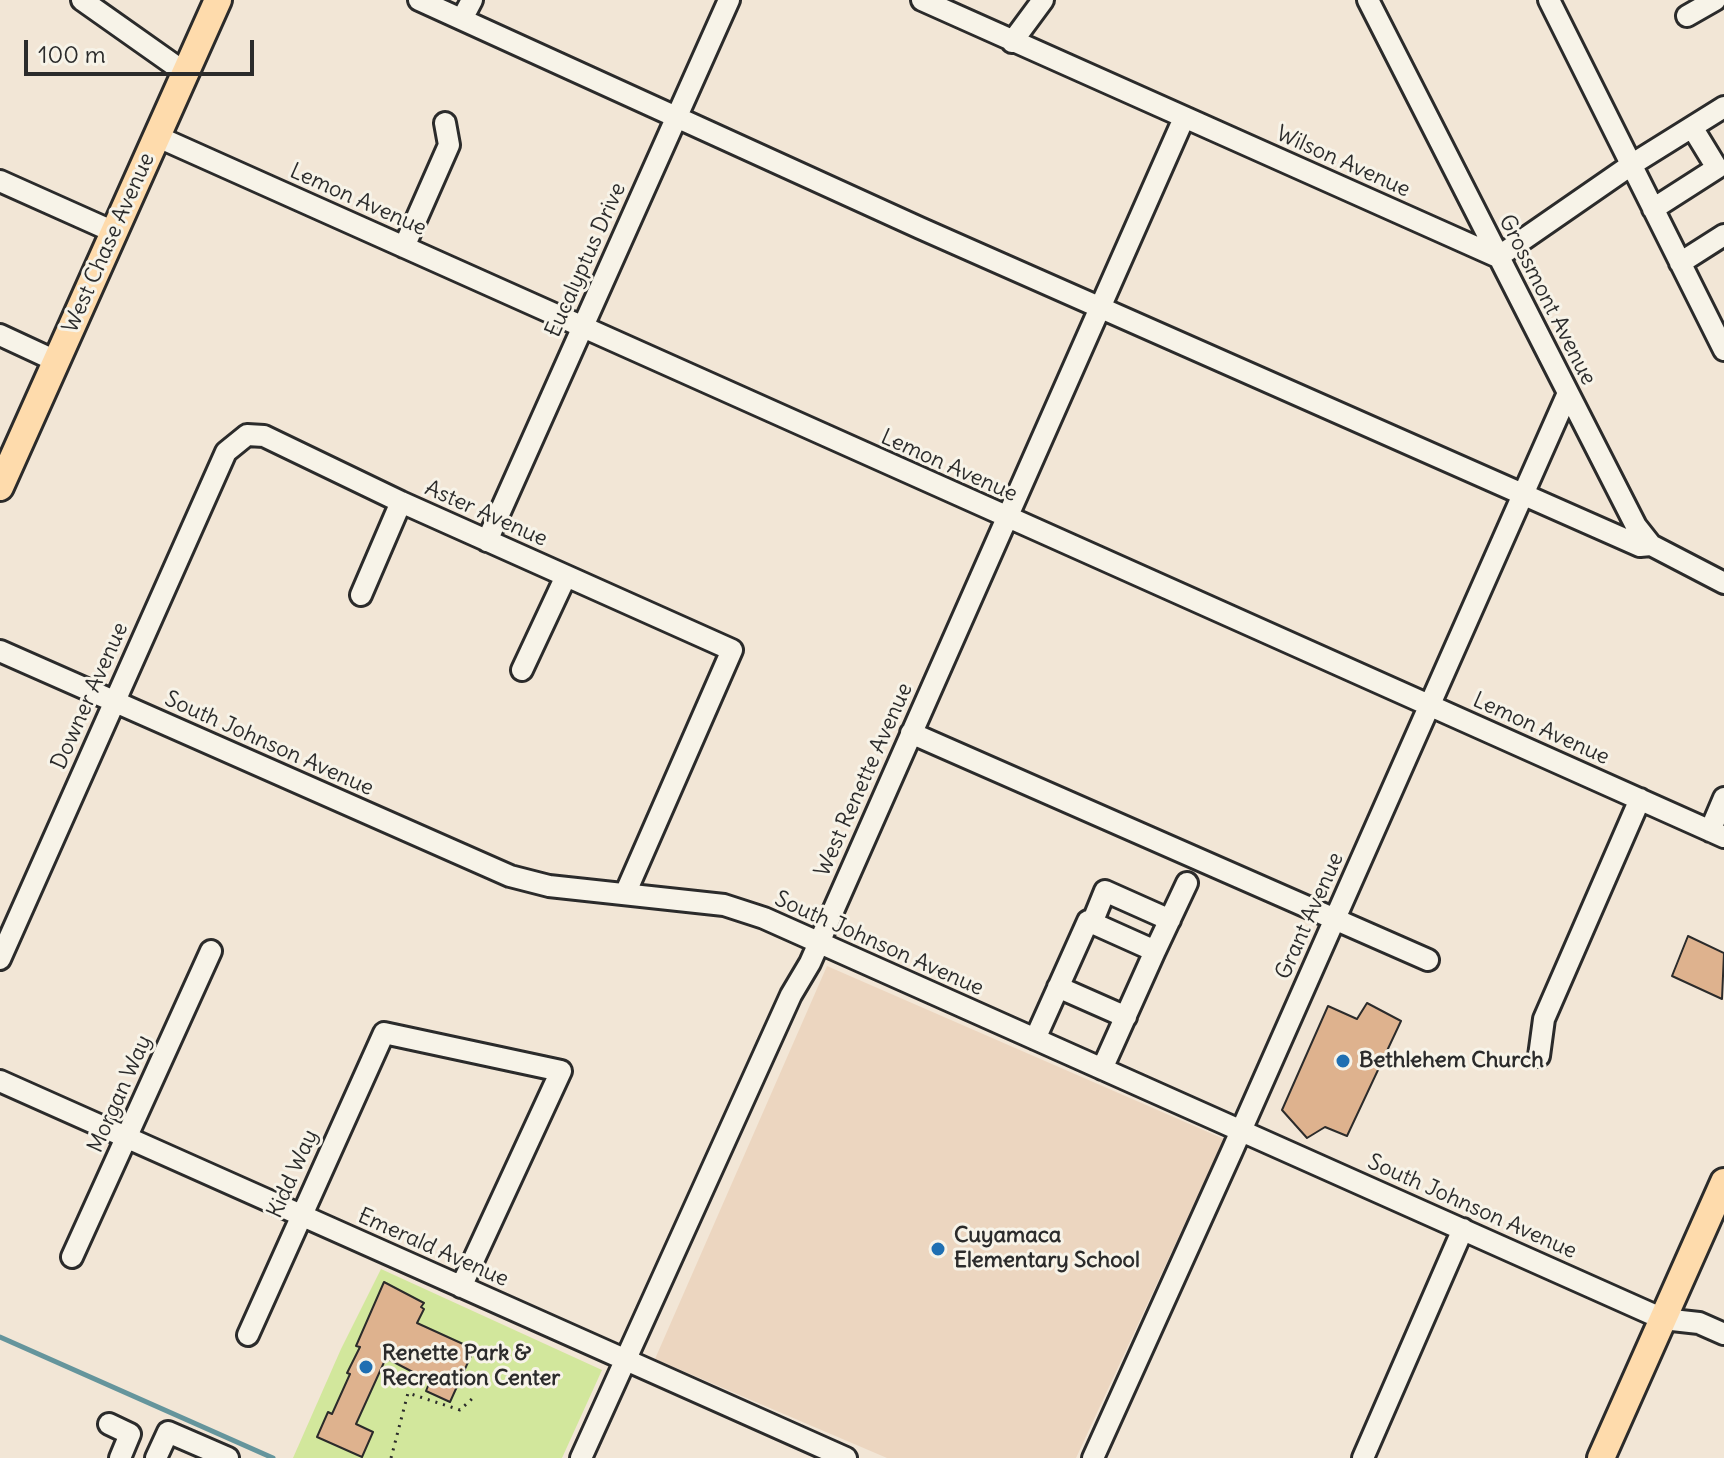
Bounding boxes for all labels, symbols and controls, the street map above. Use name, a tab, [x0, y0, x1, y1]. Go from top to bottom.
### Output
scale bar	[28, 24, 258, 74]
text: 100 m	[38, 39, 106, 69]
street label: Wilson Avenue	[1272, 121, 1414, 203]
street label: West Chase Avenue	[57, 149, 161, 337]
street label: Lemon Avenue	[286, 158, 430, 242]
street label: Eucalyptus Drive	[540, 179, 632, 341]
street label: Grossmont Avenue	[1493, 210, 1601, 390]
street label: Lemon Avenue	[877, 424, 1021, 508]
street label: Aster Avenue	[421, 475, 551, 553]
street label: Downer Avenue	[46, 619, 134, 773]
street label: West Renette Avenue	[809, 679, 919, 881]
street label: South Johnson Avenue	[160, 686, 378, 802]
street label: Lemon Avenue	[1469, 687, 1613, 771]
street label: Grant Avenue	[1270, 848, 1350, 984]
street label: South Johnson Avenue	[770, 886, 988, 1002]
street label: Morgan Way	[82, 1031, 158, 1157]
place label: Bethlehem Church	[1359, 1048, 1544, 1074]
marker: Bethlehem Church	[1334, 1052, 1352, 1070]
street label: Kidd Way	[262, 1126, 324, 1222]
street label: South Johnson Avenue	[1363, 1149, 1581, 1265]
street label: Emerald Avenue	[354, 1203, 512, 1293]
place label: Cuyamaca Elementary School	[954, 1223, 1140, 1274]
marker: Cuyamaca Elementary School	[929, 1240, 947, 1258]
place label: Renette Park & Recreation Center	[382, 1341, 560, 1392]
marker: Renette Park & Recreation Center	[357, 1358, 375, 1376]

